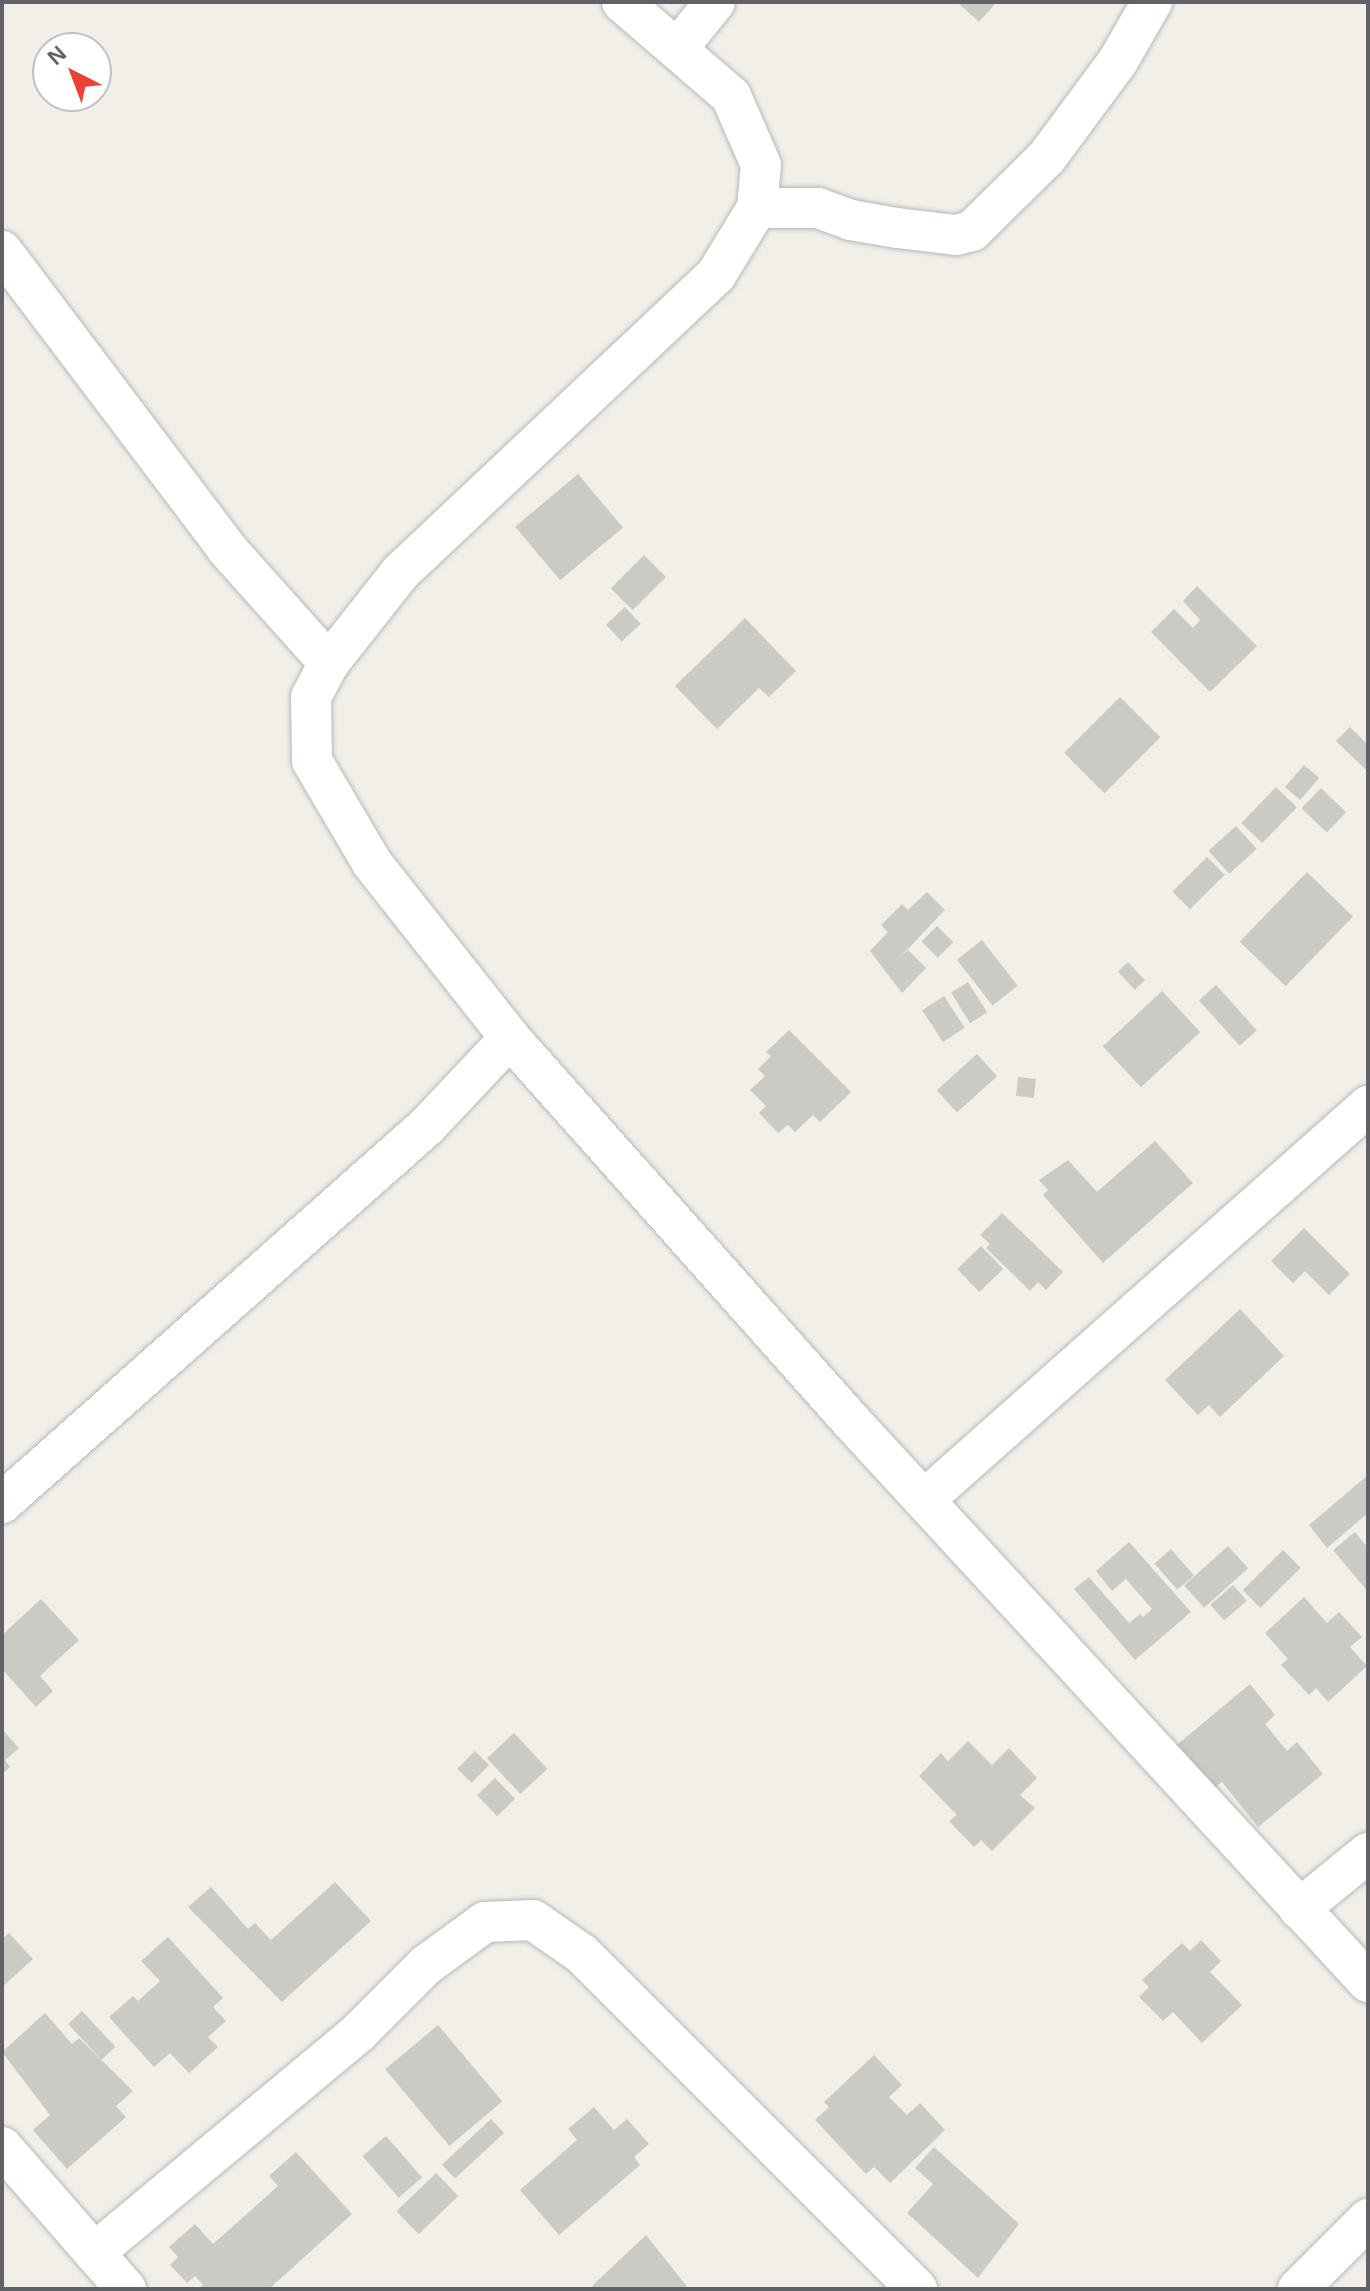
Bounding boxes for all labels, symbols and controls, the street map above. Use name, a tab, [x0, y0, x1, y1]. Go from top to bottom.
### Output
north arrow	[32, 32, 112, 112]
text: N	[43, 41, 71, 70]

